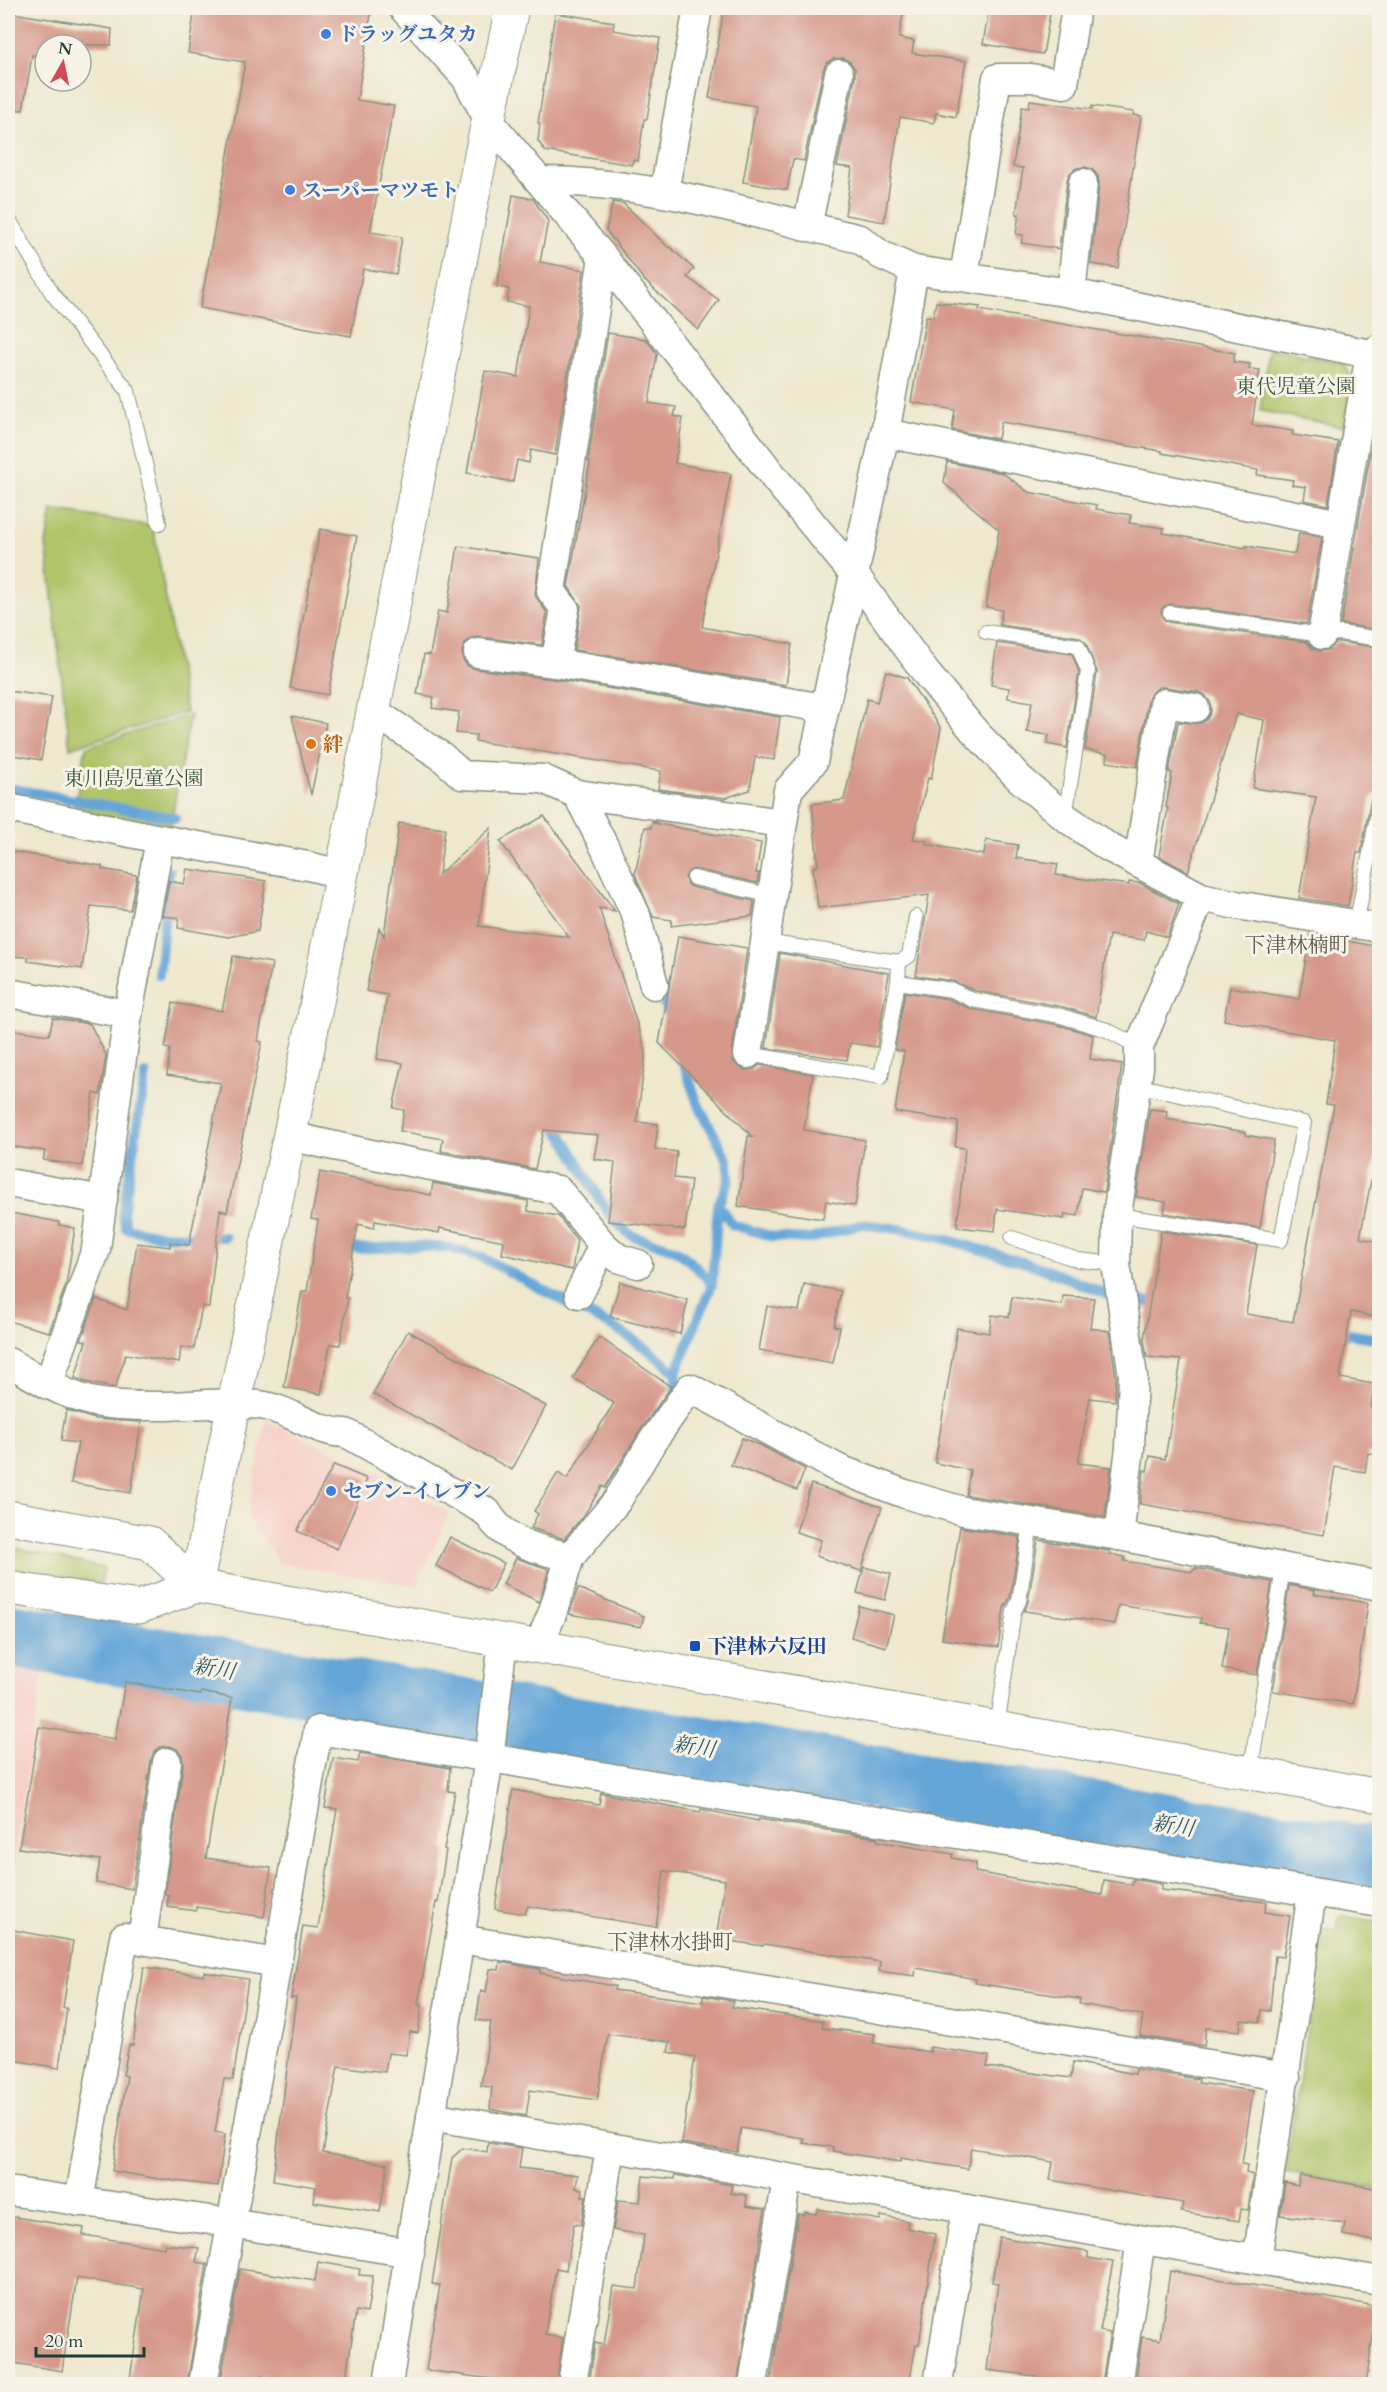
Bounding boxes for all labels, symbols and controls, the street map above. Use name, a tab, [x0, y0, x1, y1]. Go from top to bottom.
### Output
place label: ドラッグユタカ	[338, 21, 477, 48]
marker: ドラッグユタカ	[319, 27, 333, 41]
north arrow	[33, 33, 93, 93]
text: N	[57, 37, 74, 61]
place label: スーパーマツモト	[302, 177, 459, 204]
marker: スーパーマツモト	[283, 183, 297, 197]
park label: 東代児童公園	[1236, 373, 1356, 400]
place label: 絆	[323, 731, 343, 758]
marker: 絆	[304, 737, 318, 751]
park label: 東川島児童公園	[64, 765, 204, 792]
district label: 下津林楠町	[1245, 931, 1350, 960]
place label: セブン-イレブン	[343, 1478, 491, 1505]
marker: セブン-イレブン	[324, 1484, 338, 1498]
place label: 下津林六反田	[707, 1633, 827, 1660]
marker: 下津林六反田	[688, 1639, 702, 1653]
water label: 新川	[191, 1651, 239, 1687]
water label: 新川	[671, 1729, 719, 1765]
water label: 新川	[1150, 1808, 1198, 1844]
district label: 下津林水掛町	[607, 1928, 733, 1957]
scale bar	[36, 2320, 144, 2358]
text: 20 m	[45, 2329, 84, 2354]

